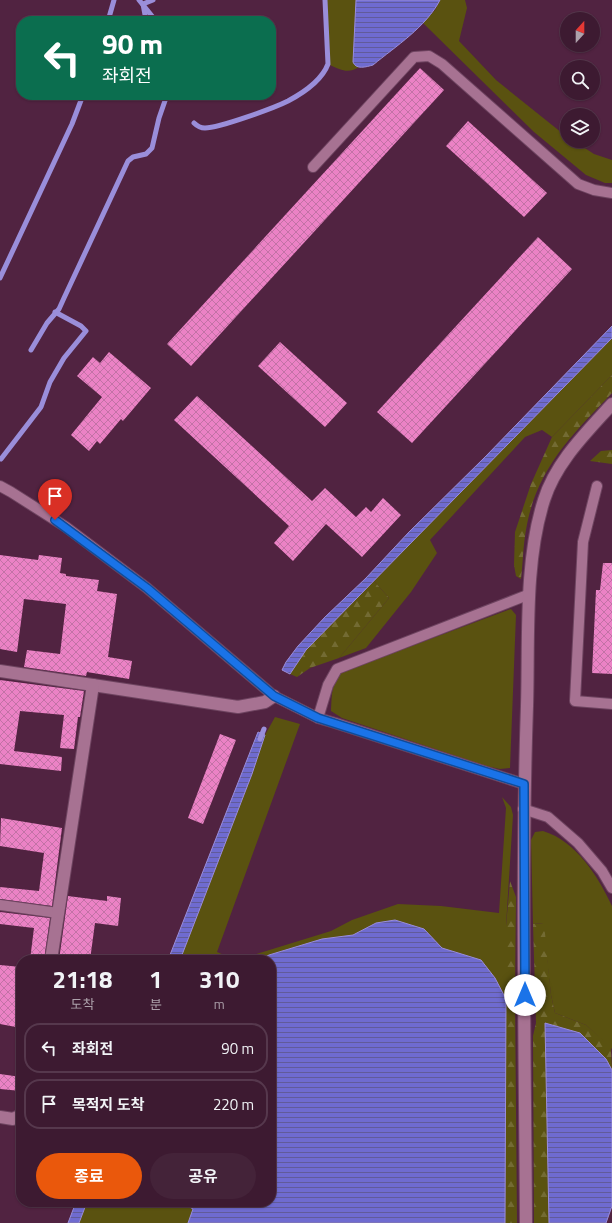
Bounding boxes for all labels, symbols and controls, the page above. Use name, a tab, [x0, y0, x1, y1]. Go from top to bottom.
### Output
north arrow	[560, 12, 600, 52]
map controls	[560, 12, 600, 148]
text: 90 m	[102, 22, 163, 65]
icon: left	[36, 32, 88, 84]
button: search	[560, 60, 600, 100]
text: 좌회전	[102, 62, 152, 89]
button: layers	[560, 108, 600, 148]
pin	[38, 479, 72, 520]
icon: arrive	[44, 485, 66, 507]
text: 21:18	[53, 961, 112, 997]
text: 1	[149, 961, 163, 997]
text: 310	[199, 961, 239, 997]
position arrow	[504, 974, 546, 1016]
text: 도착	[71, 994, 94, 1014]
text: 분	[150, 994, 162, 1014]
text: m	[214, 994, 225, 1014]
icon: left	[38, 1037, 60, 1059]
text: 좌회전	[72, 1037, 113, 1060]
text: 90 m	[221, 1037, 254, 1060]
icon: arrive	[38, 1093, 60, 1115]
text: 목적지 도착	[72, 1093, 144, 1116]
text: 220 m	[213, 1093, 254, 1116]
button: 종료	[36, 1153, 142, 1199]
button: 공유	[150, 1153, 256, 1199]

